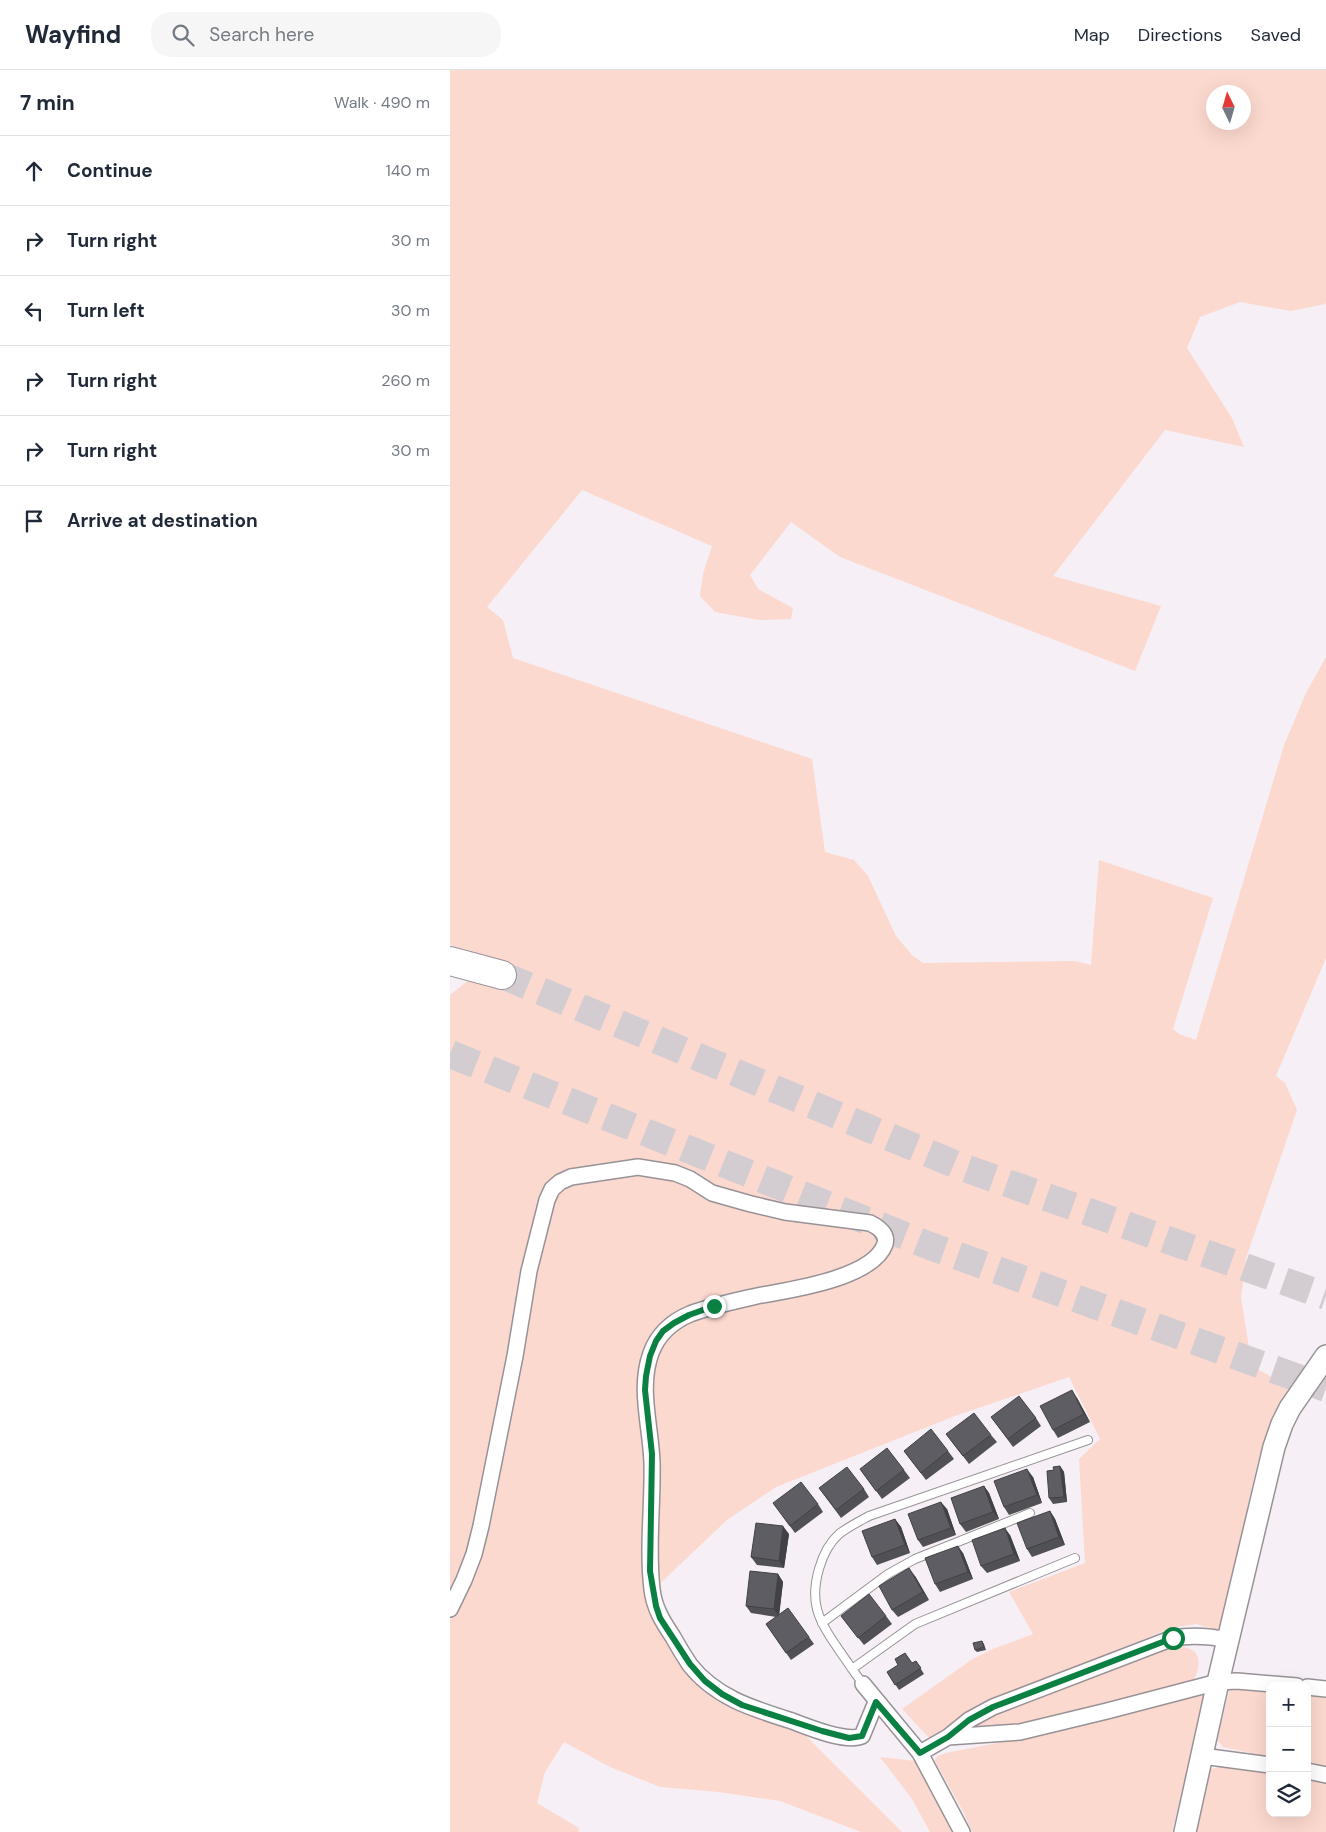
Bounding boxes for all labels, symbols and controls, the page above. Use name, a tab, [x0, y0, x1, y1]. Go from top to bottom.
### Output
search box	[151, 12, 501, 57]
text: Wayfind	[25, 19, 121, 50]
icon: search	[169, 21, 197, 49]
text: Search here	[209, 22, 314, 47]
text: Map	[1074, 23, 1110, 47]
text: Directions	[1138, 23, 1223, 47]
text: Saved	[1251, 23, 1301, 47]
north arrow	[1206, 85, 1251, 130]
text: 7 min	[20, 89, 75, 117]
text: Walk · 490 m	[334, 92, 430, 113]
icon: ahead	[20, 157, 48, 185]
text: Continue	[67, 158, 153, 183]
text: 140 m	[386, 160, 430, 181]
icon: right	[20, 227, 48, 255]
text: Turn right	[67, 228, 157, 253]
text: 30 m	[391, 230, 430, 251]
icon: left	[20, 297, 48, 325]
text: Turn left	[67, 298, 145, 323]
text: 30 m	[391, 300, 430, 321]
icon: right	[20, 367, 48, 395]
text: Turn right	[67, 368, 157, 393]
text: 260 m	[381, 370, 430, 391]
icon: right	[20, 437, 48, 465]
text: Turn right	[67, 438, 157, 463]
text: 30 m	[391, 440, 430, 461]
icon: arrive	[20, 507, 48, 535]
text: Arrive at destination	[67, 508, 258, 533]
route end	[703, 1295, 726, 1318]
route start	[1162, 1627, 1185, 1650]
map controls	[1266, 1682, 1311, 1817]
button: +	[1266, 1682, 1311, 1727]
button: −	[1266, 1727, 1311, 1772]
button: layers	[1266, 1772, 1311, 1817]

